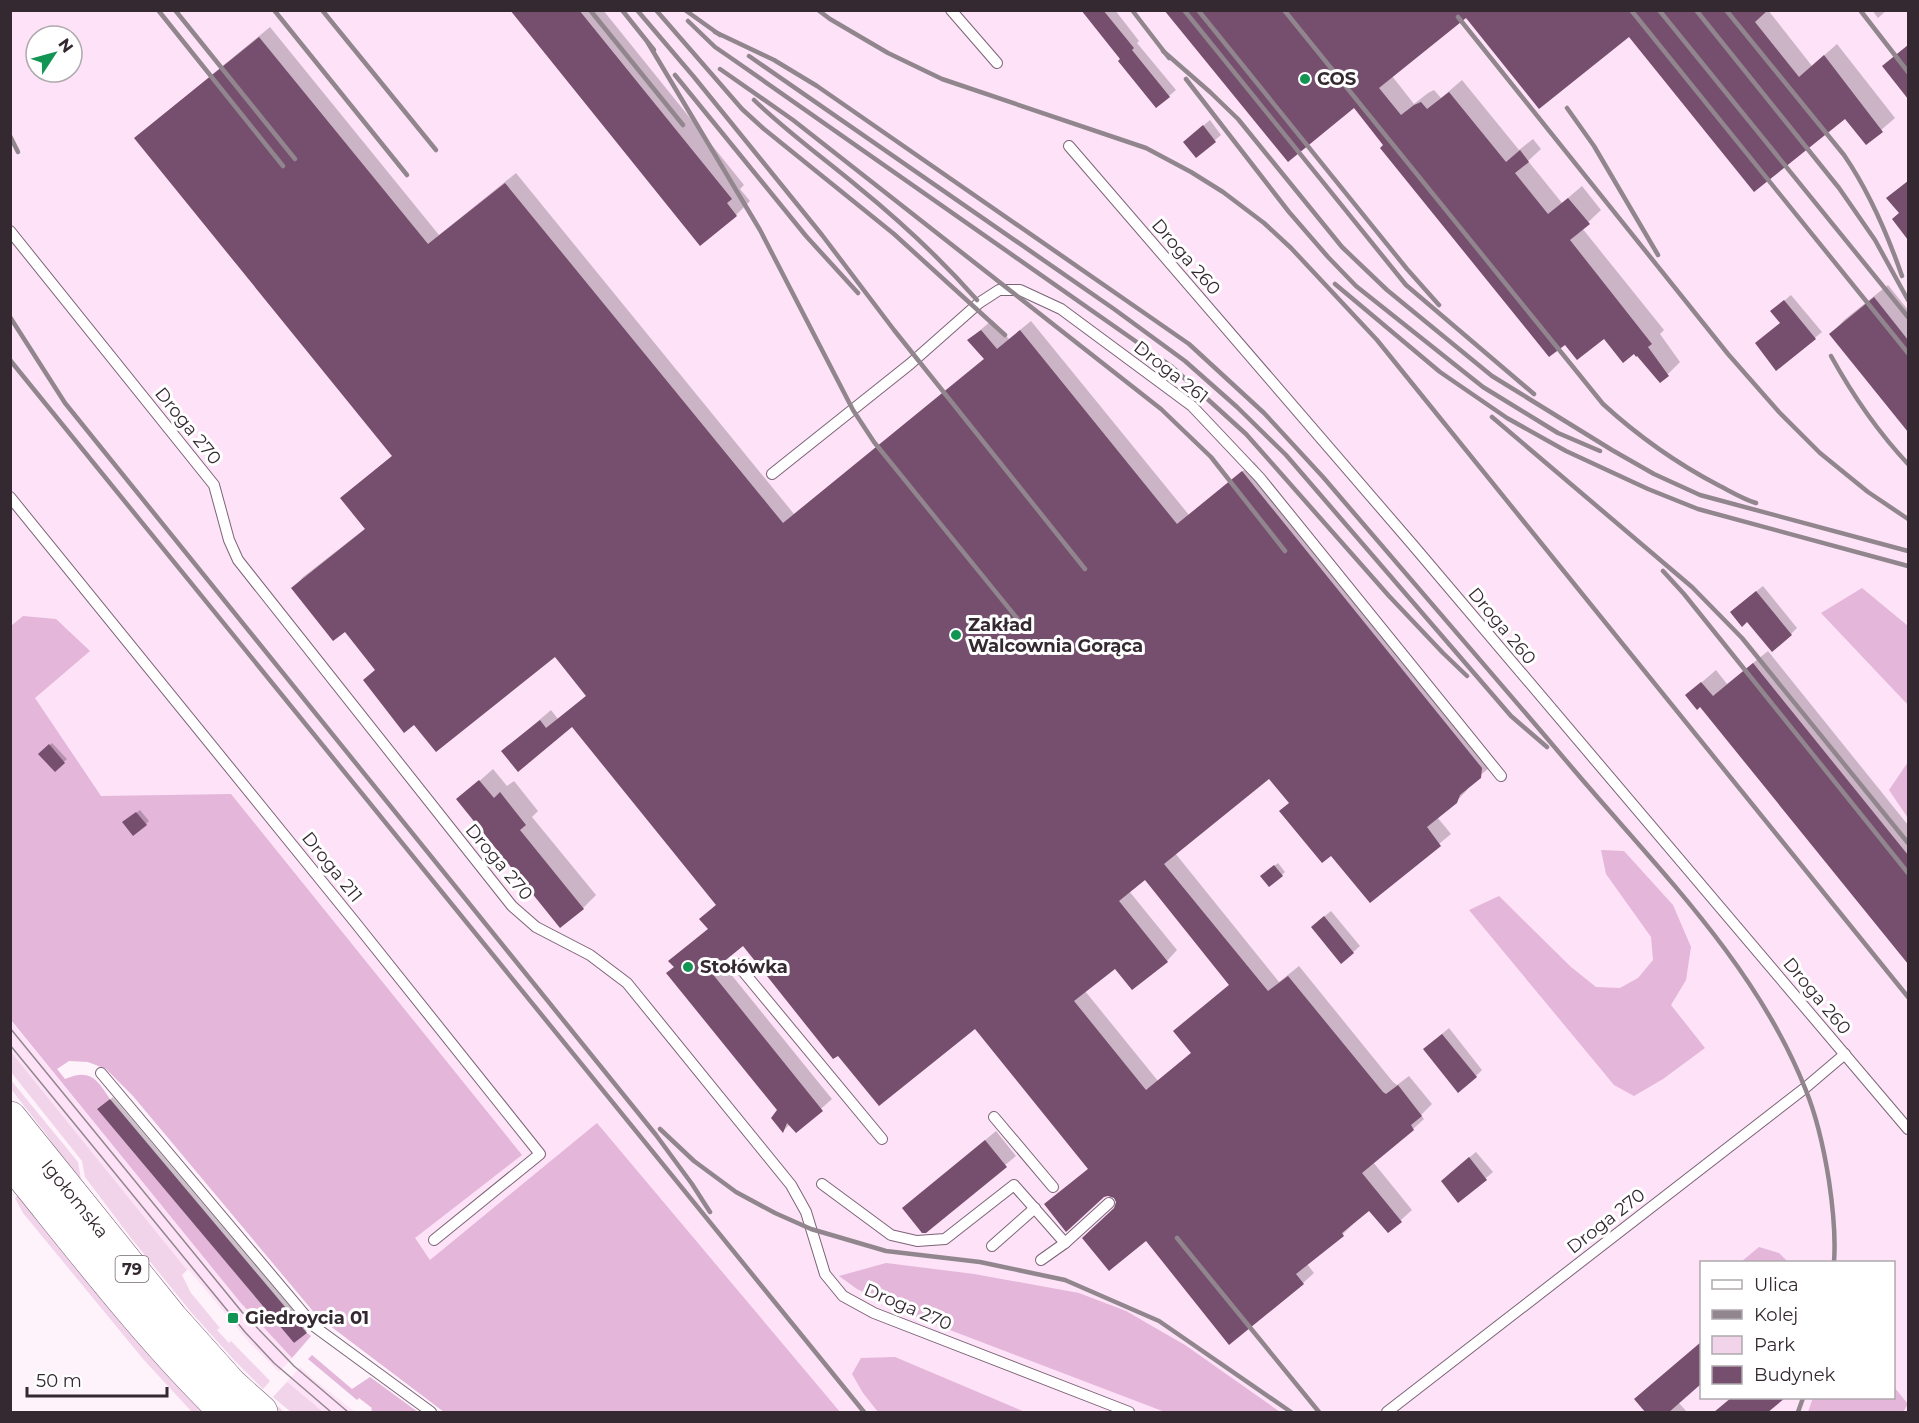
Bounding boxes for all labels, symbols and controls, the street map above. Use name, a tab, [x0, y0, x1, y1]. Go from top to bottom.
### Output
north arrow	[24, 24, 84, 84]
text: N	[54, 35, 77, 56]
place label: COS	[1317, 68, 1356, 90]
marker: COS	[1298, 72, 1312, 86]
street label: Droga 260	[1147, 214, 1225, 300]
street label: Droga 261	[1129, 336, 1213, 408]
street label: Droga 270	[150, 383, 226, 469]
street label: Droga 260	[1463, 583, 1541, 669]
place label: Zakład Walcownia Gorąca	[968, 614, 1143, 657]
marker: Zakład Walcownia Gorąca	[949, 628, 963, 642]
street label: Droga 270	[461, 819, 537, 905]
street label: Droga 211	[297, 827, 367, 907]
street label: Droga 260	[1778, 953, 1856, 1039]
place label: Stołówka	[700, 956, 788, 978]
marker: Stołówka	[681, 960, 695, 974]
street label: Igołomska	[37, 1155, 113, 1243]
street label: Droga 270	[1563, 1184, 1649, 1258]
road number: 79	[116, 1256, 148, 1282]
legend	[1700, 1261, 1895, 1399]
text: Ulica	[1754, 1274, 1799, 1296]
street label: Droga 270	[861, 1279, 955, 1335]
text: Kolej	[1754, 1304, 1798, 1326]
place label: Giedroycia 01	[245, 1307, 369, 1329]
marker: Giedroycia 01	[226, 1311, 240, 1325]
text: Park	[1754, 1334, 1795, 1356]
scale bar	[27, 1360, 166, 1398]
text: Budynek	[1754, 1364, 1836, 1386]
text: 50 m	[36, 1370, 82, 1392]

